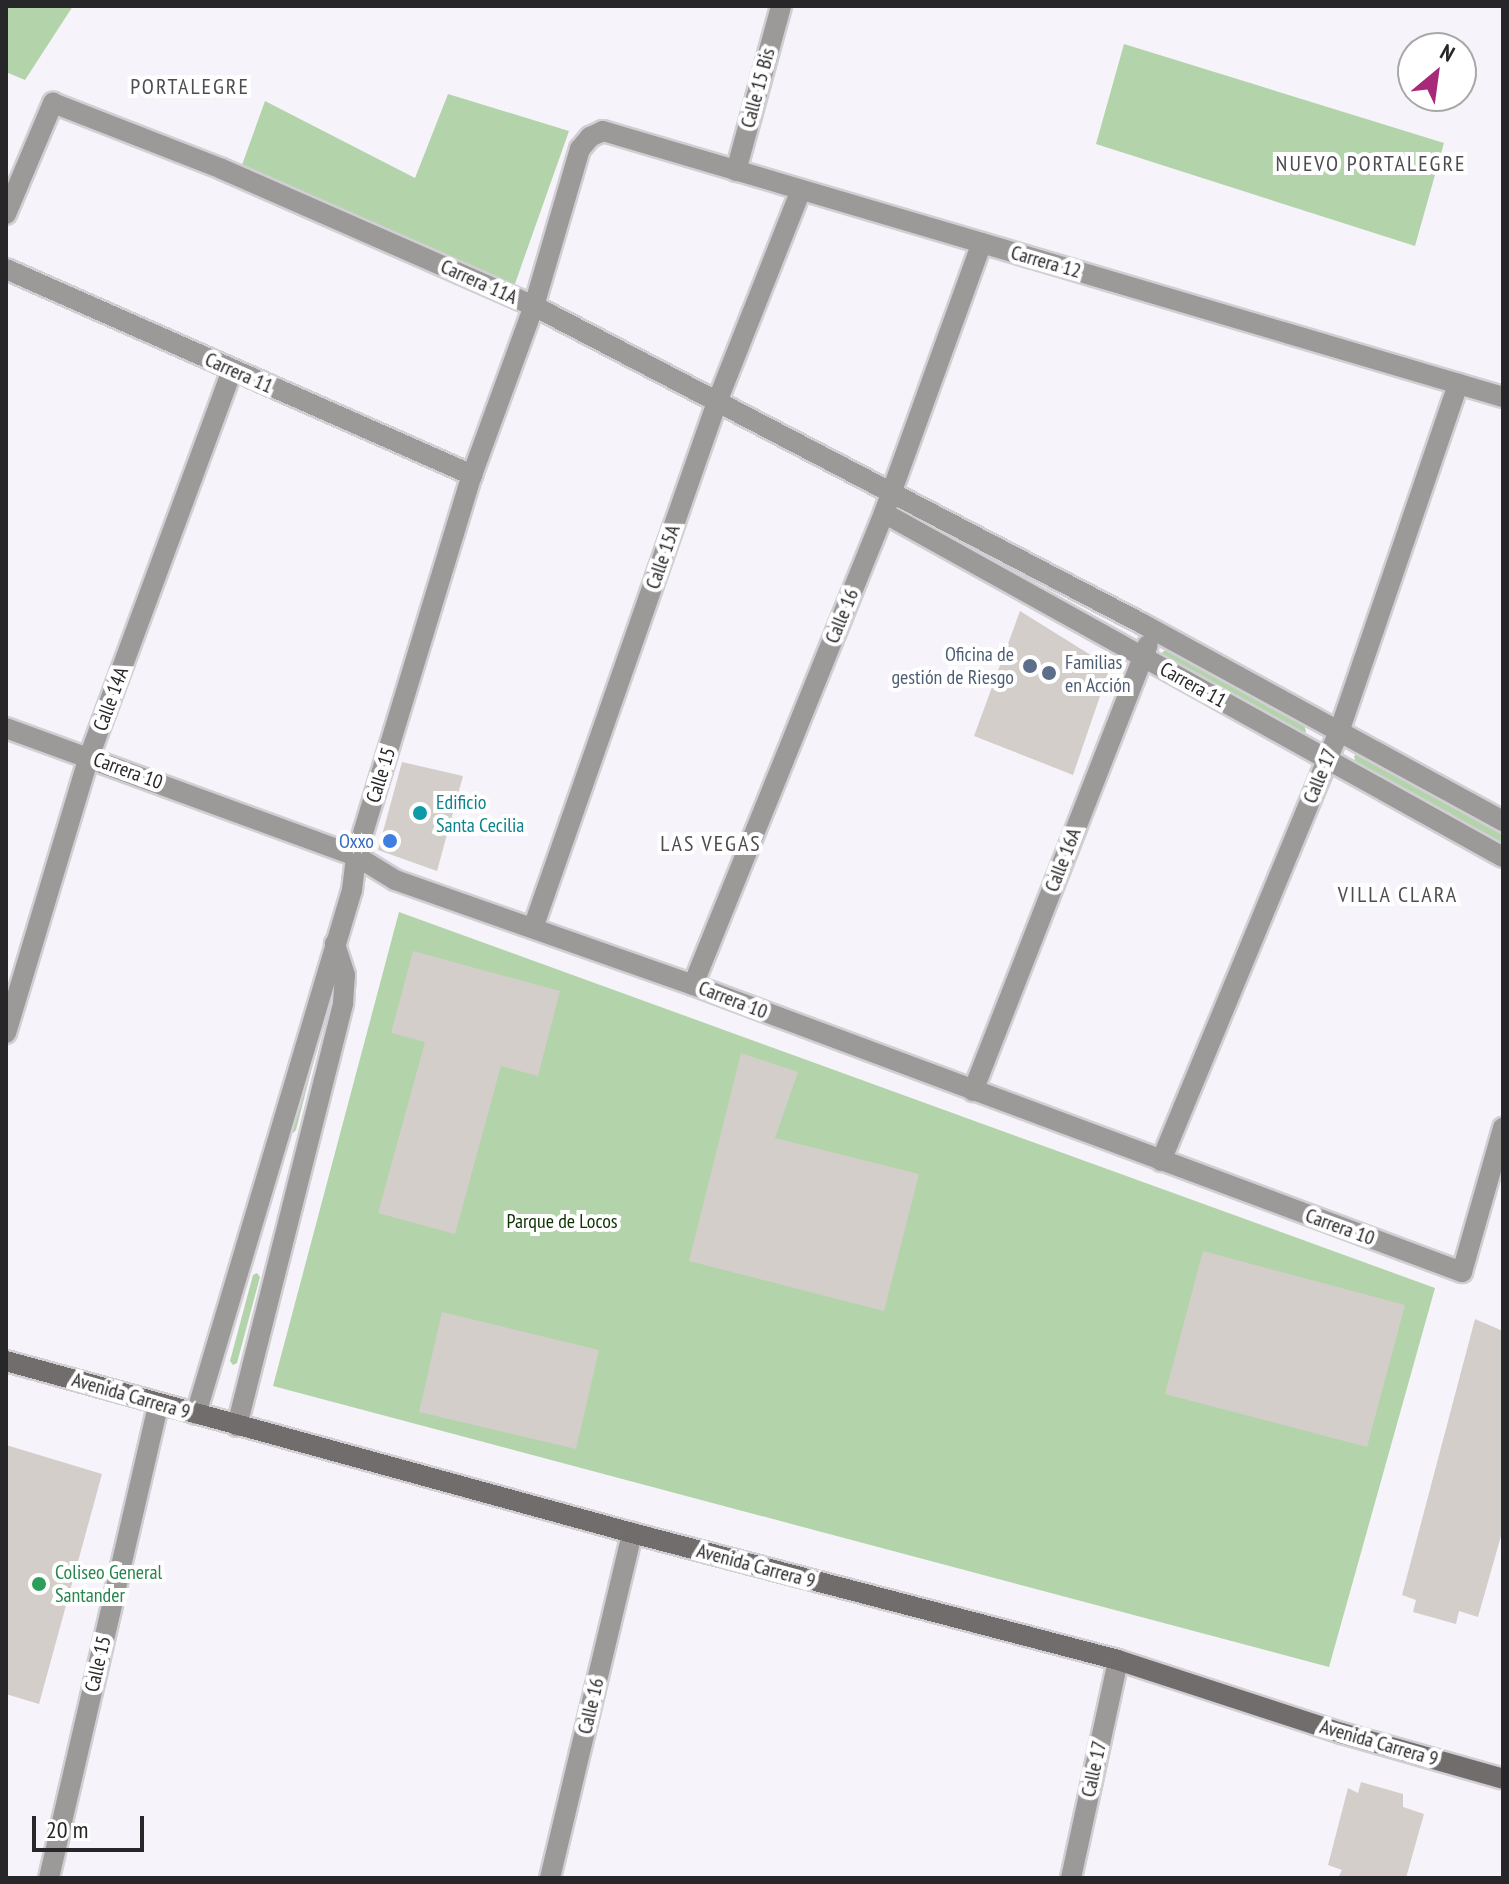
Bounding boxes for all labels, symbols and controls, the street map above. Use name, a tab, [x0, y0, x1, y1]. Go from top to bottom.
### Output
north arrow	[1397, 32, 1477, 112]
text: N	[1436, 38, 1460, 68]
street label: Calle 15 Bis	[736, 46, 780, 130]
district label: PORTALEGRE	[130, 74, 250, 100]
district label: NUEVO PORTALEGRE	[1276, 151, 1466, 177]
street label: Carrera 12	[1008, 241, 1084, 283]
street label: Carrera 11A	[437, 255, 521, 309]
street label: Carrera 11	[201, 347, 277, 399]
street label: Calle 15A	[641, 522, 685, 592]
street label: Calle 16	[820, 585, 864, 647]
place label: Oficina de gestión de Riesgo	[891, 642, 1014, 689]
place label: Familias en Acción	[1065, 650, 1131, 697]
marker: Oficina de gestión de Riesgo	[1021, 657, 1039, 675]
street label: Carrera 11	[1156, 657, 1230, 713]
street label: Calle 14A	[88, 664, 134, 734]
marker: Familias en Acción	[1040, 664, 1058, 682]
street label: Calle 15	[361, 744, 401, 806]
street label: Calle 17	[1298, 745, 1342, 807]
street label: Carrera 10	[90, 747, 166, 795]
place label: Edificio Santa Cecilia	[436, 790, 524, 837]
marker: Edificio Santa Cecilia	[411, 804, 429, 822]
street label: Calle 16A	[1040, 825, 1086, 895]
place label: Oxxo	[339, 829, 374, 853]
district label: LAS VEGAS	[660, 831, 762, 857]
marker: Oxxo	[381, 832, 399, 850]
district label: VILLA CLARA	[1338, 882, 1458, 908]
street label: Carrera 10	[695, 976, 771, 1024]
street label: Carrera 10	[1302, 1203, 1378, 1251]
park label: Parque de Locos	[506, 1209, 618, 1233]
street label: Avenida Carrera 9	[69, 1368, 193, 1424]
street label: Avenida Carrera 9	[694, 1539, 818, 1593]
place label: Coliseo General Santander	[55, 1560, 162, 1607]
marker: Coliseo General Santander	[30, 1575, 48, 1593]
street label: Calle 15	[80, 1634, 116, 1694]
street label: Calle 16	[573, 1676, 609, 1736]
street label: Avenida Carrera 9	[1317, 1715, 1441, 1771]
street label: Calle 17	[1076, 1739, 1112, 1799]
scale bar	[36, 1800, 148, 1850]
text: 20 m	[46, 1814, 88, 1845]

